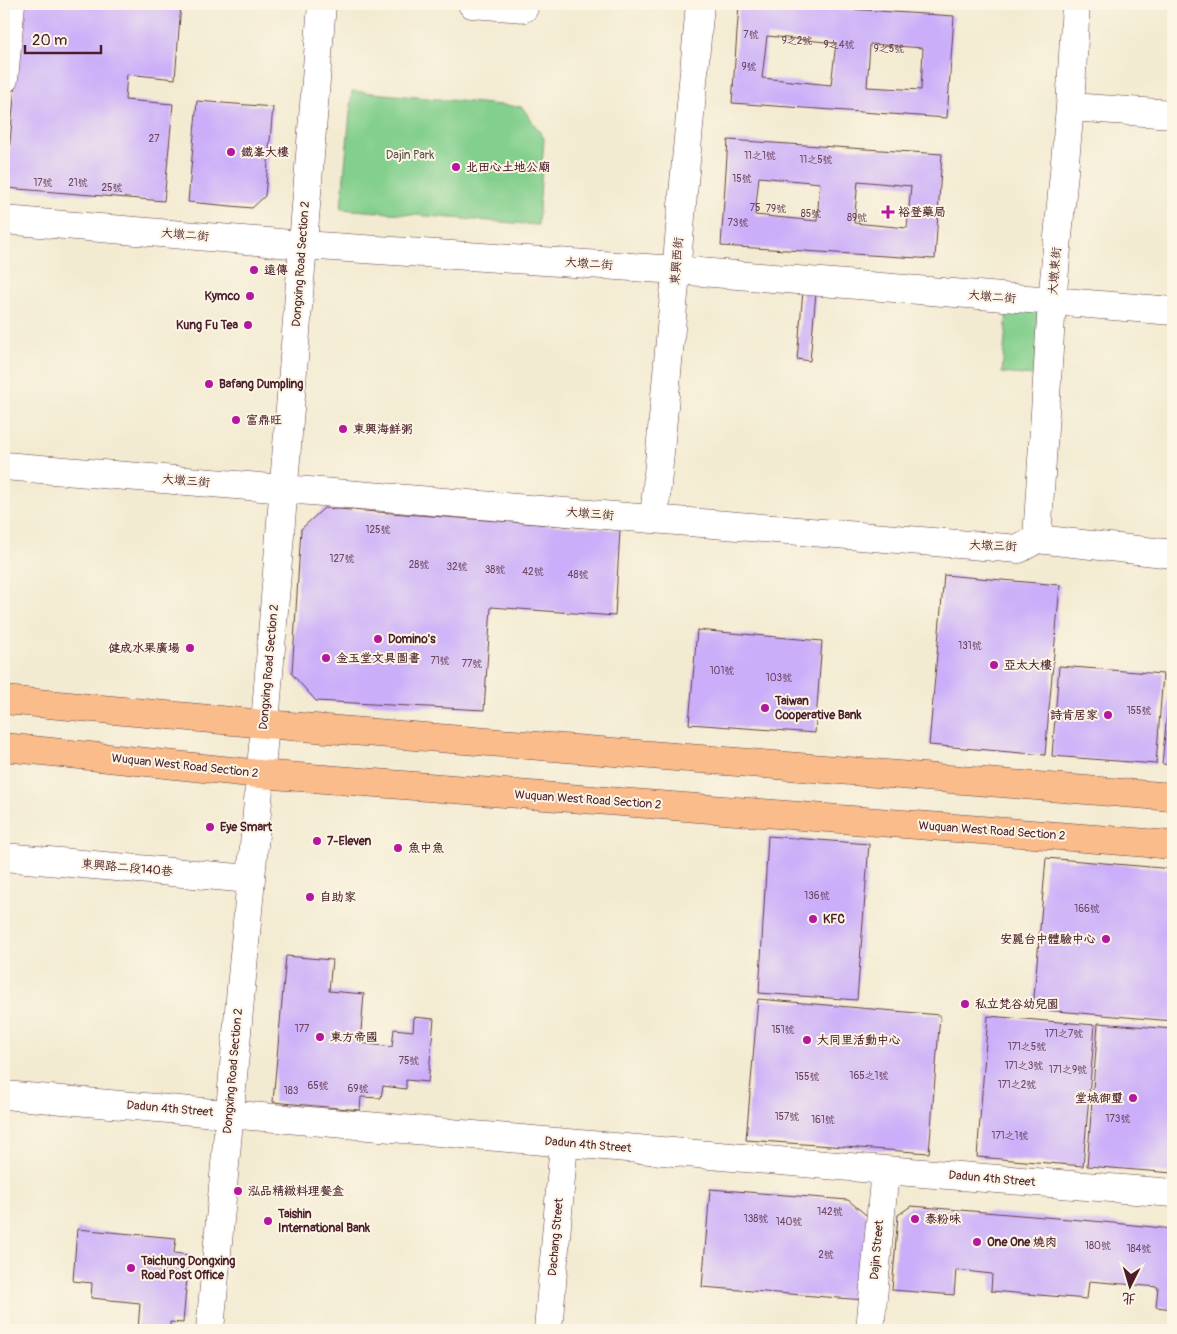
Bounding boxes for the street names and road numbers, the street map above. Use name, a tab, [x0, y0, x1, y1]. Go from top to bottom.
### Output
street label: Dongxing Road Section 2	[289, 200, 313, 327]
street label: 大墩二街	[160, 225, 210, 245]
street label: 東興西街	[667, 236, 687, 286]
street label: 大墩東街	[1045, 246, 1065, 296]
street label: 大墩二街	[565, 255, 613, 273]
street label: 大墩二街	[967, 287, 1017, 307]
street label: 大墩三街	[161, 471, 211, 491]
street label: 大墩三街	[565, 504, 615, 524]
street label: 大墩三街	[969, 538, 1017, 554]
street label: Dongxing Road Section 2	[256, 603, 282, 730]
street label: Wuquan West Road Section 2	[111, 751, 259, 781]
street label: Wuquan West Road Section 2	[514, 787, 662, 813]
street label: Wuquan West Road Section 2	[918, 818, 1066, 844]
street label: 東興路二段140巷	[81, 857, 173, 879]
street label: Dongxing Road Section 2	[220, 1007, 246, 1134]
street label: Dadun 4th Street	[126, 1098, 214, 1120]
street label: Dadun 4th Street	[544, 1134, 632, 1156]
street label: Dadun 4th Street	[948, 1168, 1036, 1190]
street label: Dachang Street	[545, 1197, 567, 1277]
street label: Dajin Street	[867, 1219, 887, 1280]

